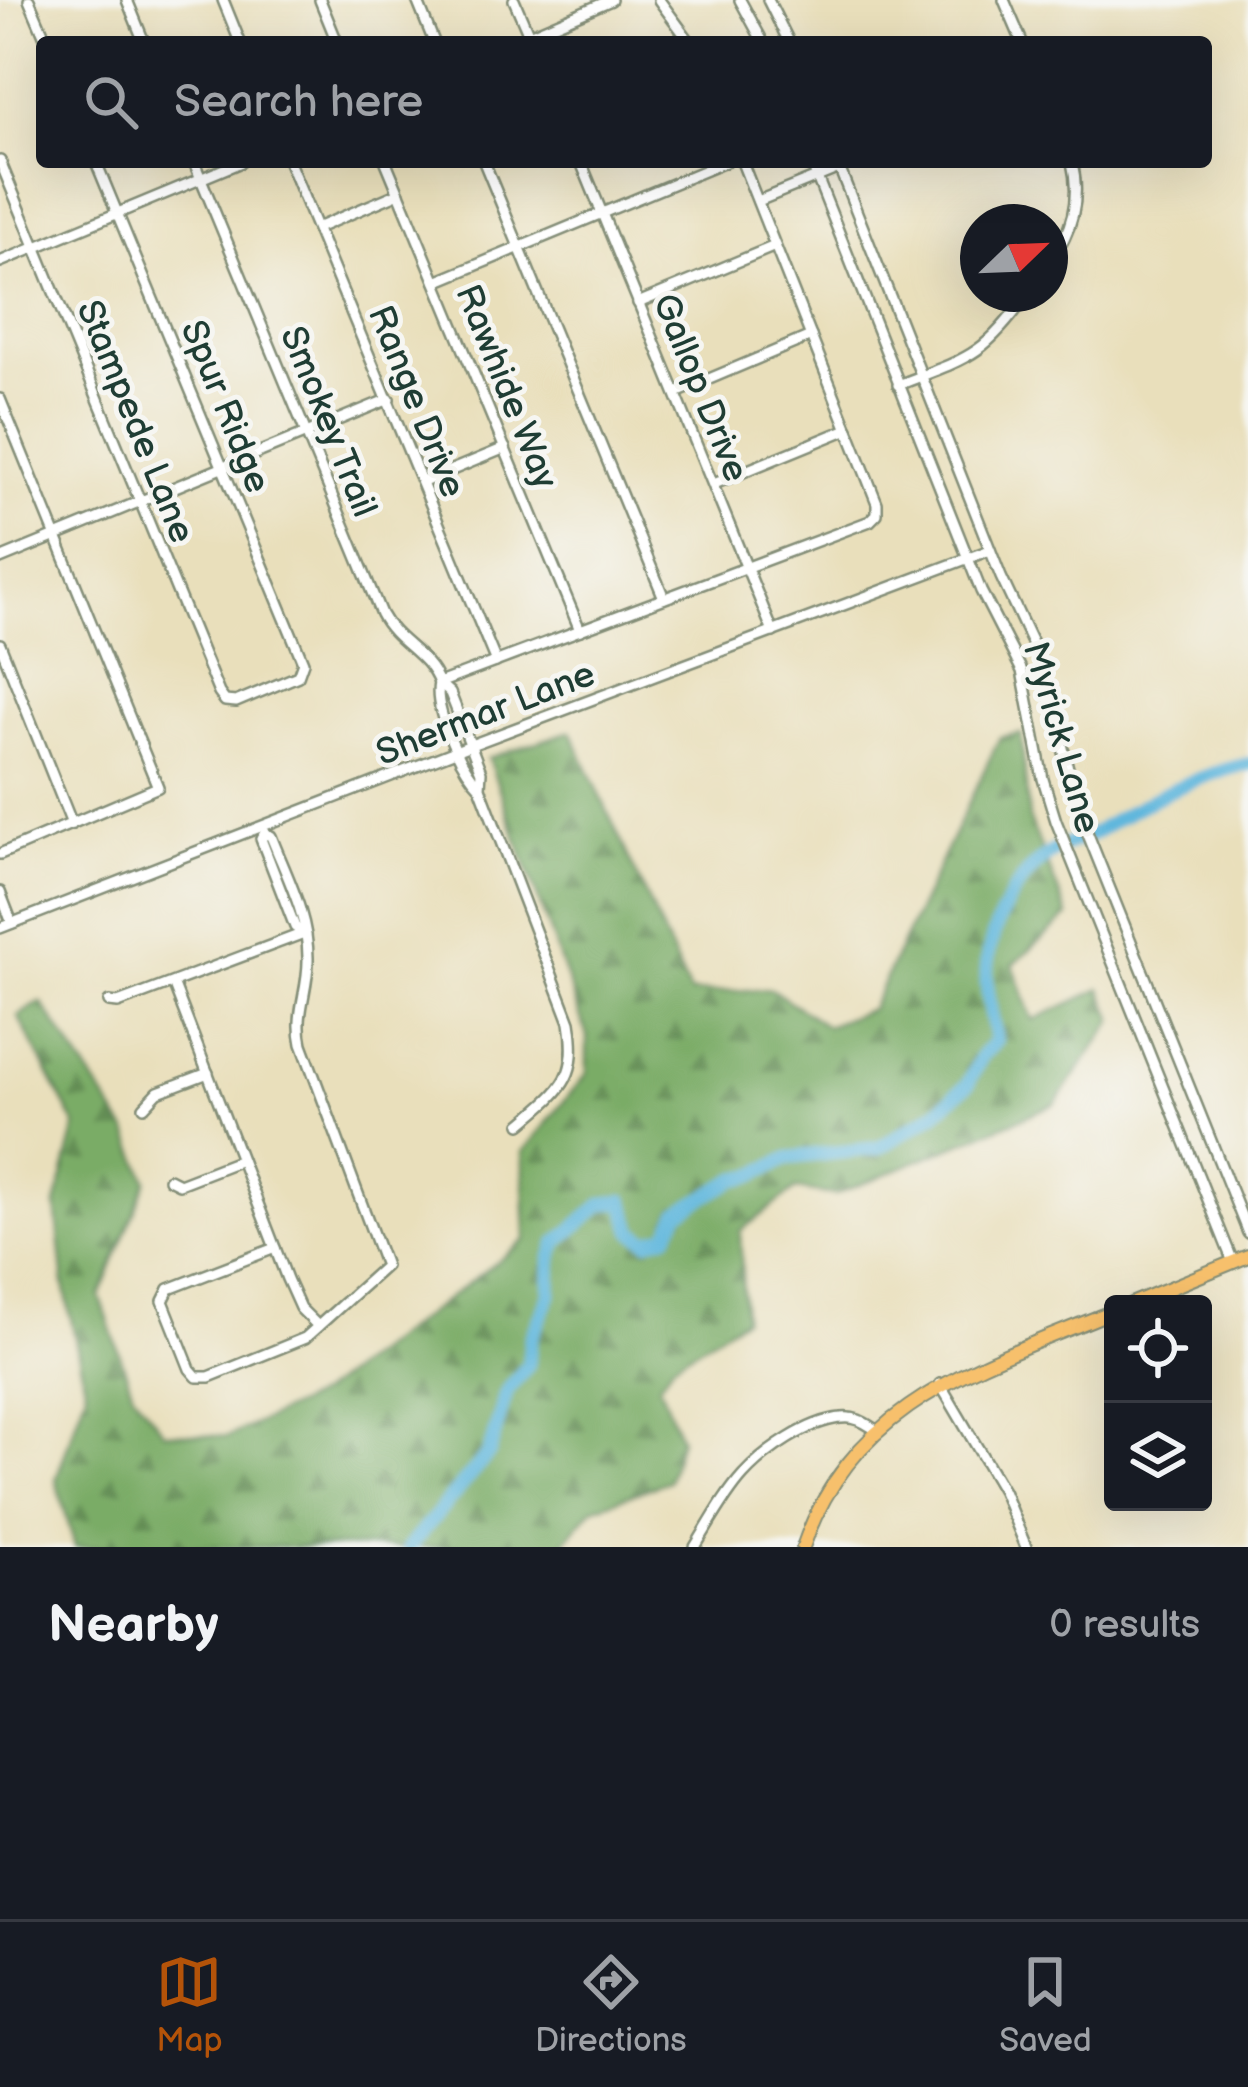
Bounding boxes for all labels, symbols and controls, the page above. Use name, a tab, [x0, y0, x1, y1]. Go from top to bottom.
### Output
search box	[36, 36, 1212, 168]
icon: search	[78, 69, 144, 135]
text: Search here	[174, 75, 423, 130]
north arrow	[960, 204, 1068, 312]
street label: Rawhide Way	[445, 279, 566, 496]
street label: Gallop Drive	[642, 288, 757, 488]
street label: Stampede Lane	[67, 295, 203, 549]
street label: Range Drive	[358, 300, 474, 504]
street label: Spur Ridge	[171, 315, 279, 499]
street label: Smokey Trail	[270, 320, 385, 523]
street label: Myrick Lane	[1013, 637, 1108, 838]
street label: Shermar Lane	[371, 653, 601, 776]
map controls	[1104, 1295, 1212, 1511]
button: locate	[1104, 1295, 1212, 1403]
button: layers	[1104, 1403, 1212, 1511]
text: Nearby	[48, 1595, 219, 1656]
text: 0 results	[1049, 1602, 1200, 1649]
tab: Map	[156, 1949, 223, 2061]
tab: Directions	[535, 1949, 687, 2061]
tab: Saved	[999, 1949, 1092, 2061]

